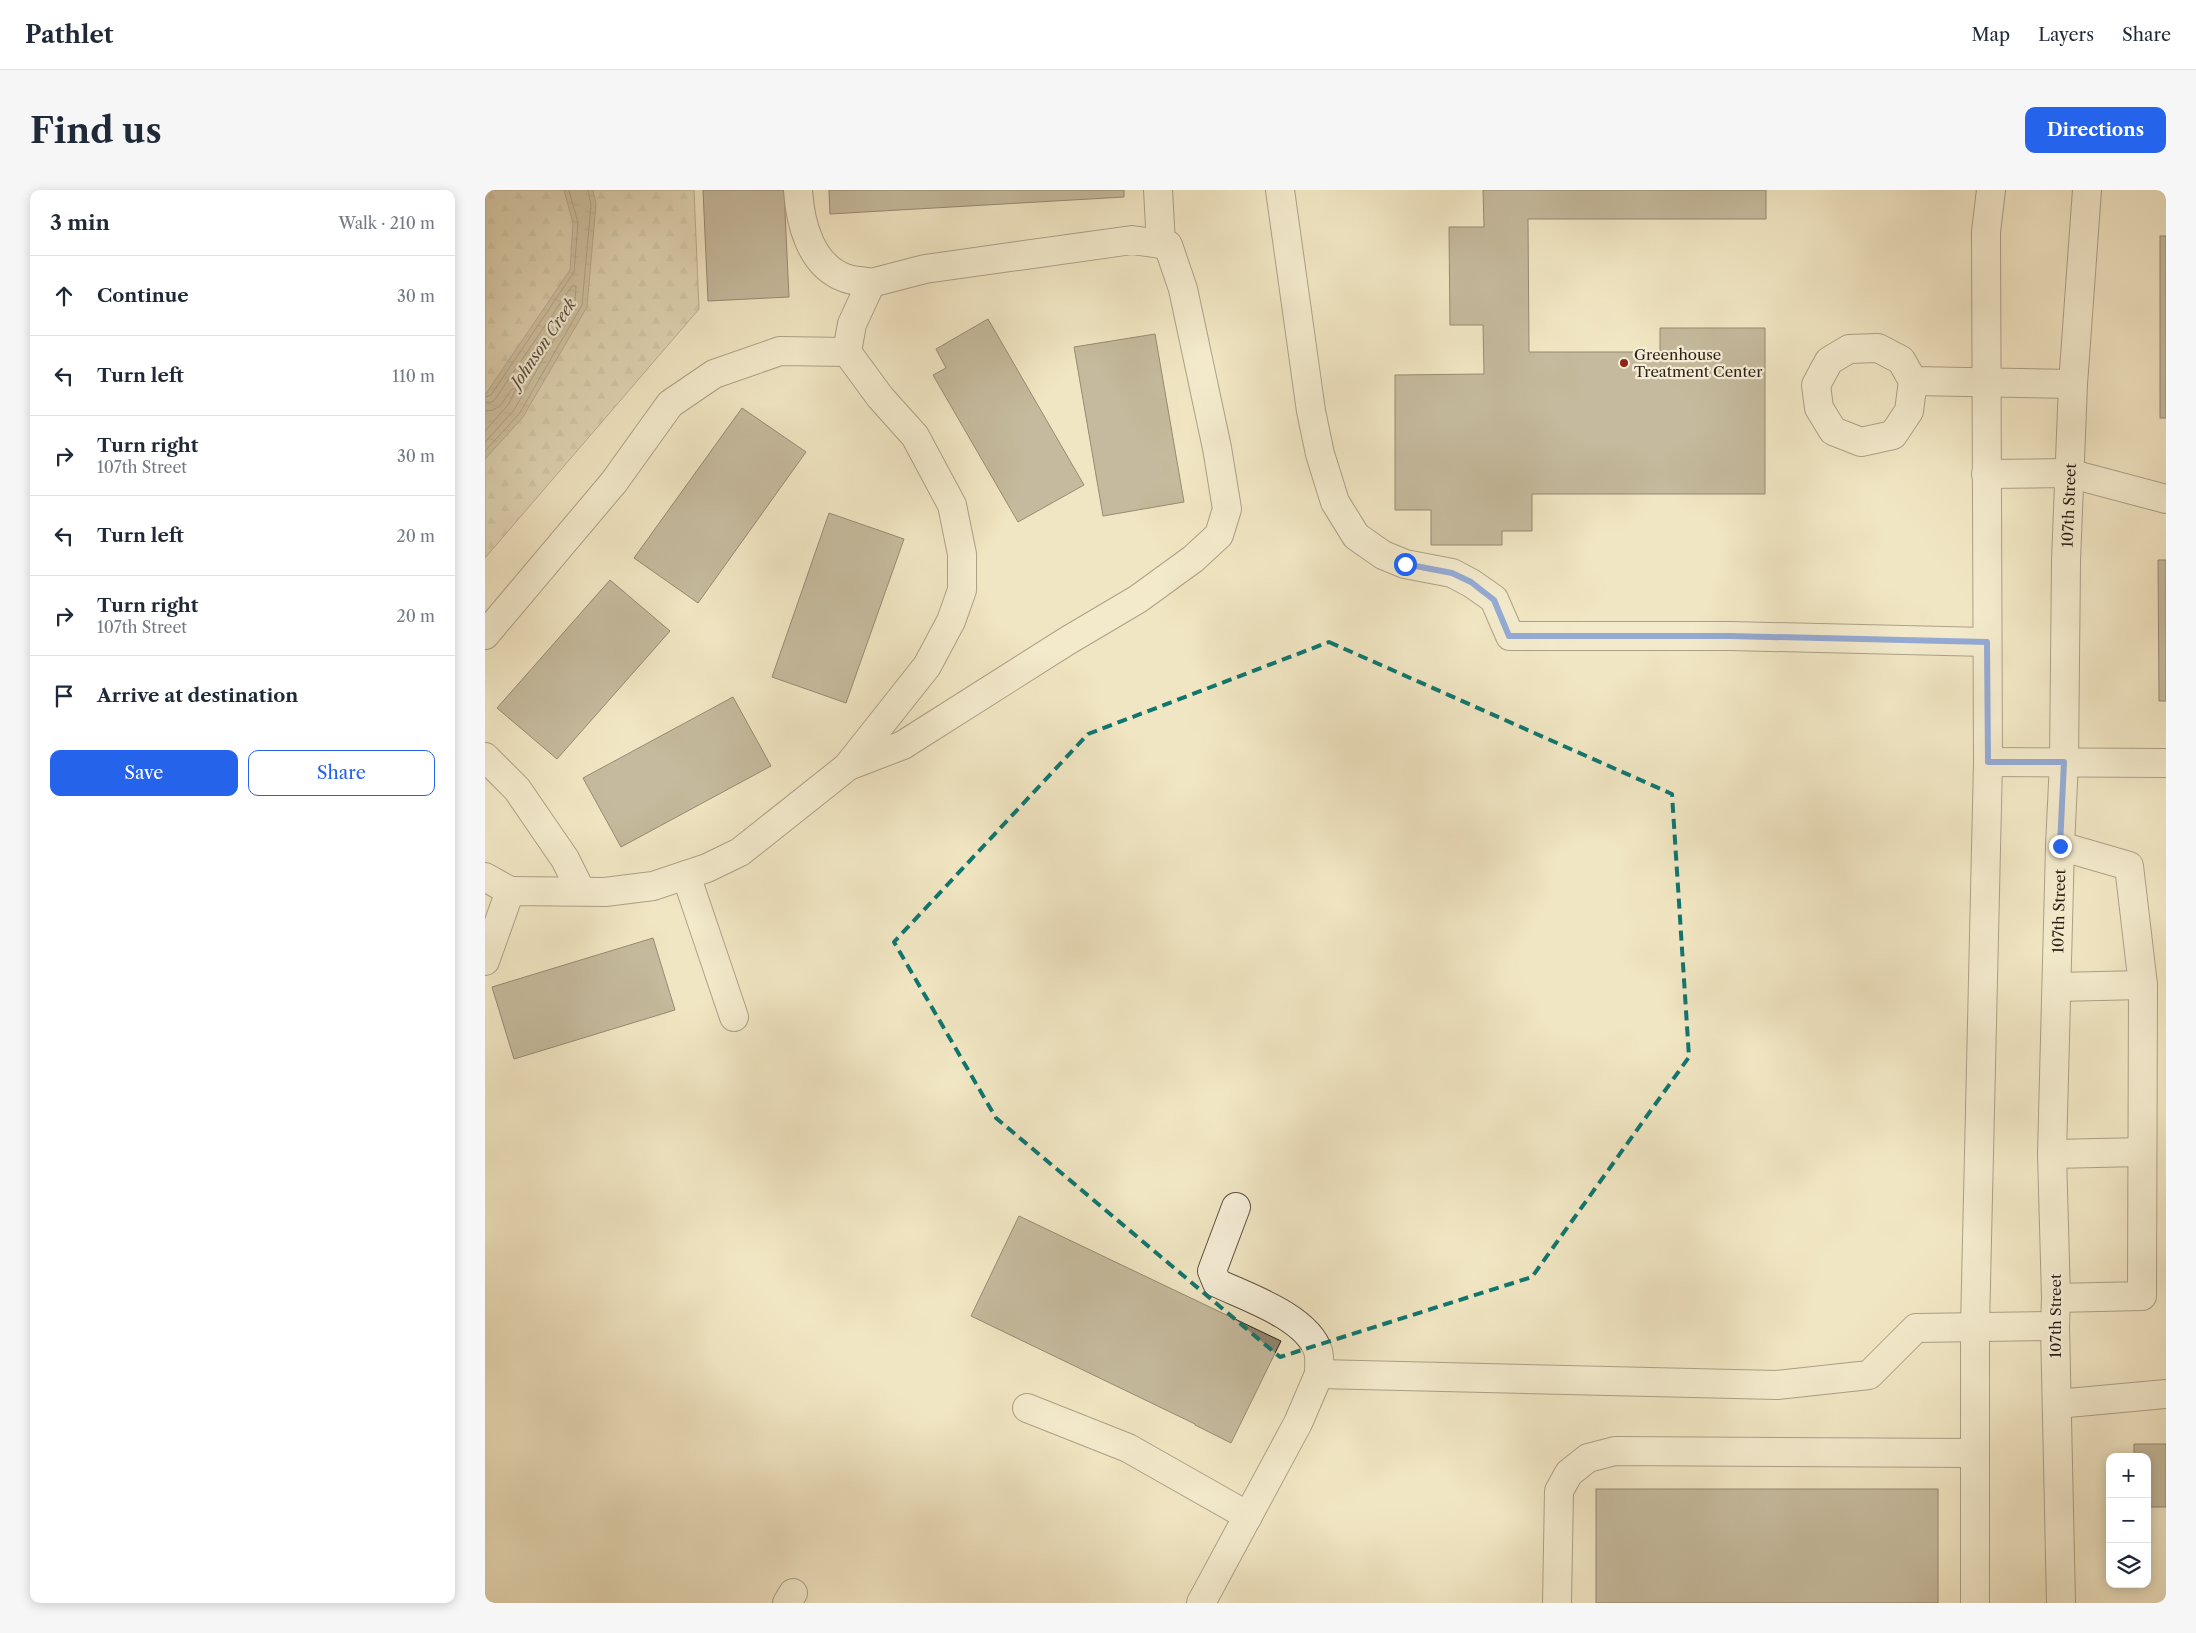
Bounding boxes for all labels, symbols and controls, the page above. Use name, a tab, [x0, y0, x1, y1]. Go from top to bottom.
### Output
text: Pathlet	[25, 20, 113, 49]
text: Map	[1972, 24, 2010, 46]
text: Layers	[2038, 24, 2094, 46]
text: Share	[2122, 24, 2171, 46]
button: Directions	[2025, 107, 2166, 153]
text: Find us	[30, 109, 162, 152]
text: 3 min	[50, 210, 110, 235]
text: Walk · 210 m	[339, 213, 435, 233]
icon: ahead	[50, 282, 78, 310]
text: Continue	[97, 284, 189, 307]
text: 30 m	[397, 286, 435, 306]
water label: Johnson Creek	[503, 294, 581, 396]
place label: Greenhouse Treatment Center	[1634, 345, 1763, 381]
marker: Greenhouse Treatment Center	[1618, 357, 1630, 369]
icon: left	[50, 362, 78, 390]
text: Turn left	[97, 364, 184, 387]
text: 110 m	[392, 366, 435, 386]
text: Turn right	[97, 434, 198, 457]
icon: right	[50, 442, 78, 470]
text: 30 m	[397, 446, 435, 466]
text: 107th Street	[97, 457, 187, 477]
street label: 107th Street	[2057, 462, 2079, 548]
icon: left	[50, 522, 78, 550]
text: Turn left	[97, 524, 184, 547]
text: 20 m	[396, 526, 435, 546]
route start	[1394, 553, 1417, 576]
text: Turn right	[97, 594, 198, 617]
icon: right	[50, 602, 78, 630]
text: 20 m	[396, 606, 435, 626]
text: 107th Street	[97, 617, 187, 637]
icon: arrive	[50, 682, 78, 710]
text: Arrive at destination	[97, 684, 298, 707]
button: Save	[50, 750, 238, 796]
button: Share	[248, 750, 435, 796]
route end	[2049, 835, 2072, 858]
street label: 107th Street	[2048, 868, 2069, 954]
street label: 107th Street	[2046, 1273, 2065, 1358]
map controls	[2106, 1453, 2151, 1588]
button: +	[2106, 1453, 2151, 1498]
button: −	[2106, 1498, 2151, 1543]
button: layers	[2106, 1543, 2151, 1588]

